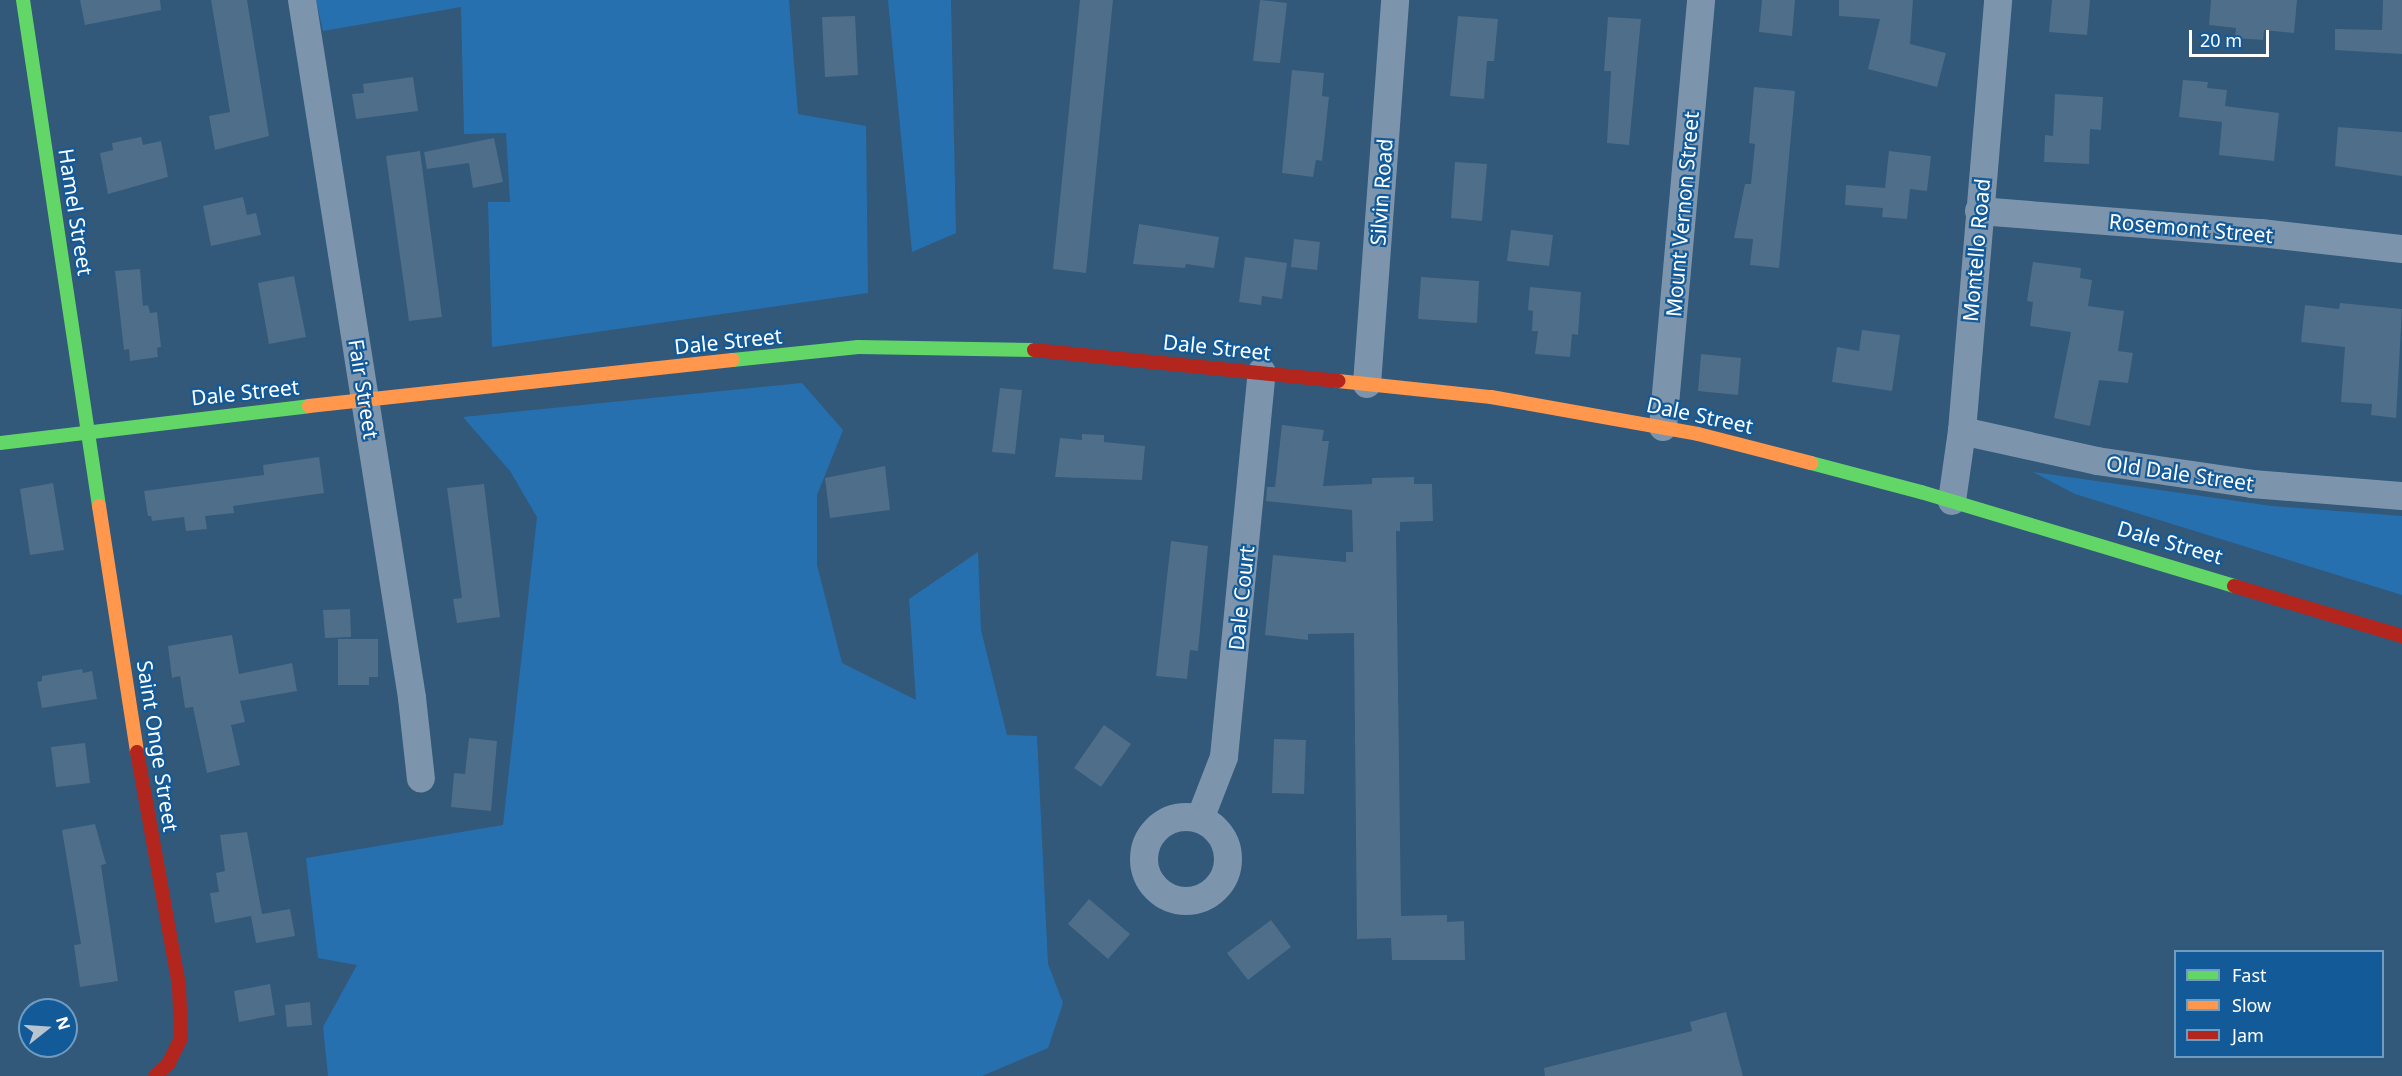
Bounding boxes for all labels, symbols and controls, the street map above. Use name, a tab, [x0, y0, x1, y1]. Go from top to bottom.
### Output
scale bar	[2192, 18, 2272, 56]
text: 20 m	[2200, 28, 2242, 52]
street label: Mount Vernon Street	[1660, 110, 1704, 318]
street label: Silvin Road	[1365, 138, 1397, 246]
street label: Hamel Street	[54, 147, 98, 277]
street label: Montello Road	[1957, 177, 1995, 323]
street label: Rosemont Street	[2108, 208, 2274, 248]
street label: Dale Street	[673, 323, 783, 359]
street label: Dale Street	[1162, 329, 1272, 365]
street label: Fair Street	[344, 337, 384, 441]
street label: Dale Street	[190, 374, 300, 410]
street label: Dale Street	[1644, 391, 1756, 439]
street label: Old Dale Street	[2105, 450, 2255, 496]
street label: Dale Street	[2114, 515, 2226, 569]
street label: Dale Court	[1223, 544, 1259, 652]
street label: Saint Onge Street	[132, 659, 184, 833]
legend	[2174, 950, 2384, 1058]
text: Fast	[2232, 963, 2267, 987]
text: Slow	[2232, 993, 2271, 1017]
north arrow	[18, 998, 78, 1058]
text: N	[51, 1014, 76, 1033]
text: Jam	[2232, 1023, 2264, 1047]

